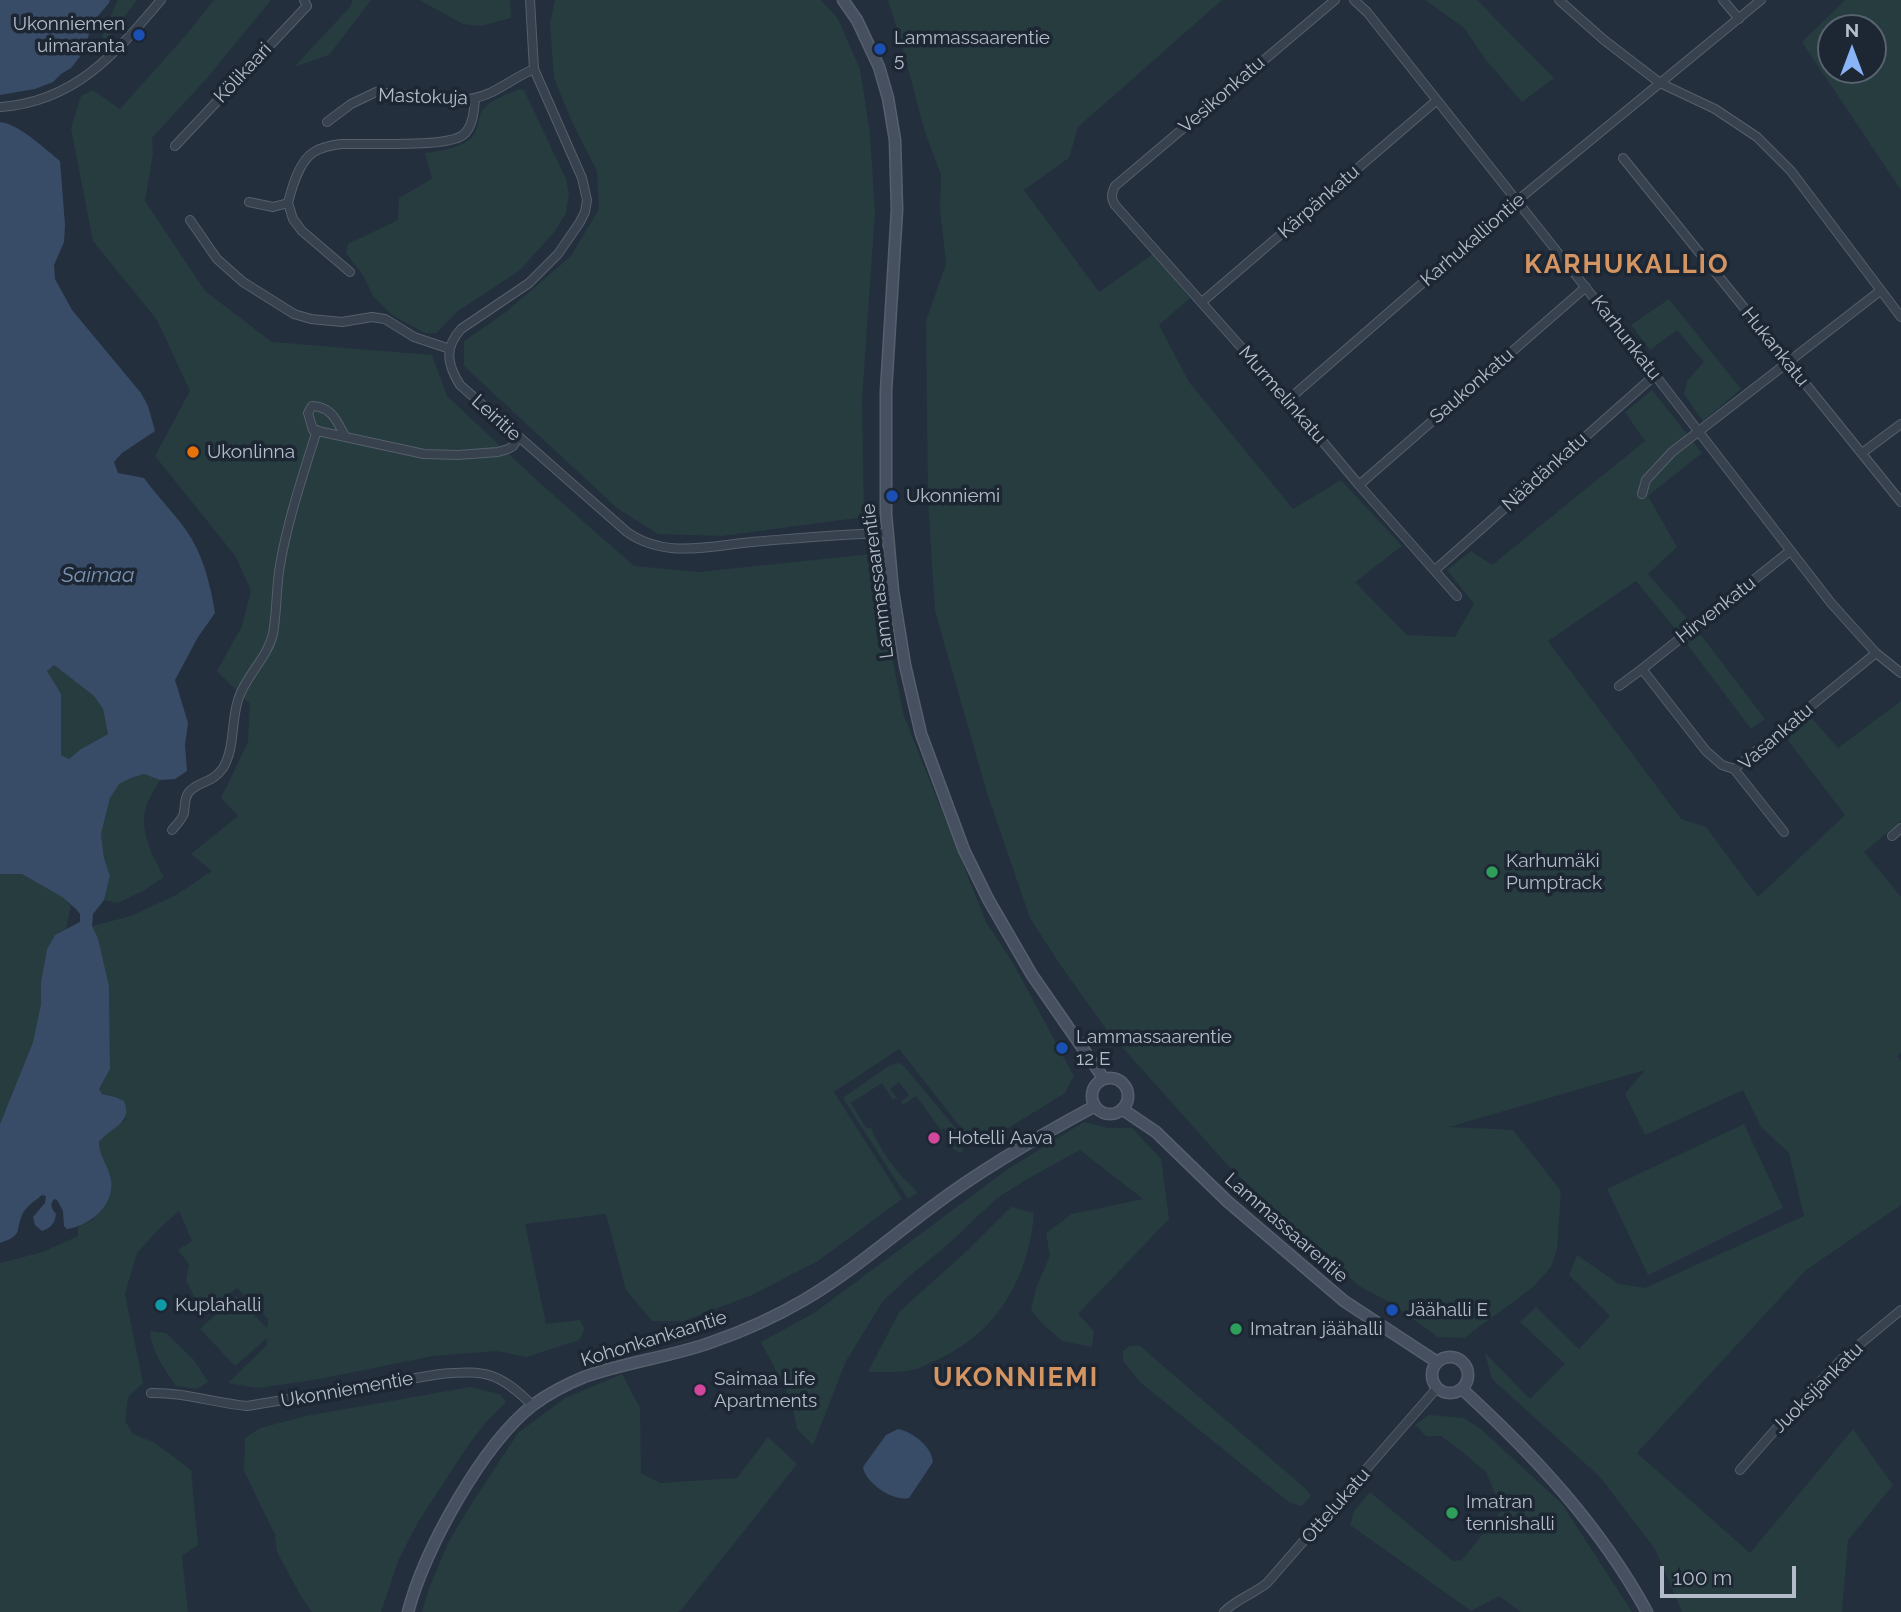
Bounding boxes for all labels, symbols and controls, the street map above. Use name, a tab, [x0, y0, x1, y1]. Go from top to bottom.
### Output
place label: Ukonniemen uimaranta	[13, 13, 125, 57]
north arrow	[1817, 14, 1887, 84]
text: N	[1845, 19, 1859, 41]
marker: Ukonniemen uimaranta	[131, 27, 147, 43]
place label: Lammassaarentie 5	[894, 27, 1050, 71]
street label: Kölikaari	[209, 38, 277, 108]
marker: Lammassaarentie 5	[872, 41, 888, 57]
street label: Vesikonkatu	[1175, 52, 1269, 138]
street label: Mastokuja	[378, 84, 468, 110]
street label: Kärpänkatu	[1274, 160, 1364, 244]
street label: Karhukalliontie	[1416, 189, 1530, 291]
district label: KARHUKALLIO	[1526, 249, 1728, 281]
street label: Karhunkatu	[1586, 291, 1666, 385]
street label: Hukankatu	[1736, 303, 1814, 391]
street label: Murmelinkatu	[1234, 342, 1330, 448]
street label: Saukonkatu	[1426, 344, 1518, 428]
street label: Leiritie	[467, 390, 525, 446]
street label: Näädänkatu	[1498, 428, 1592, 516]
place label: Ukonlinna	[207, 441, 295, 463]
marker: Ukonlinna	[185, 444, 201, 460]
place label: Ukonniemi	[906, 485, 1000, 507]
marker: Ukonniemi	[884, 488, 900, 504]
street label: Lammassaarentie	[857, 502, 899, 660]
water label: Saimaa	[62, 563, 134, 589]
street label: Hirvenkatu	[1672, 572, 1760, 648]
street label: Vasankatu	[1734, 699, 1818, 775]
place label: Karhumäki Pumptrack	[1506, 850, 1602, 894]
marker: Karhumäki Pumptrack	[1484, 864, 1500, 880]
place label: Lammassaarentie 12 E	[1076, 1026, 1232, 1070]
marker: Lammassaarentie 12 E	[1054, 1040, 1070, 1056]
place label: Hotelli Aava	[948, 1127, 1053, 1149]
marker: Hotelli Aava	[926, 1130, 942, 1146]
street label: Lammassaarentie	[1220, 1168, 1352, 1288]
place label: Kuplahalli	[175, 1294, 261, 1316]
marker: Kuplahalli	[153, 1297, 169, 1313]
place label: Jäähalli E	[1406, 1299, 1488, 1321]
marker: Jäähalli E	[1384, 1302, 1400, 1318]
street label: Kohonkankaantie	[578, 1306, 730, 1372]
place label: Imatran jäähalli	[1250, 1318, 1383, 1340]
marker: Imatran jäähalli	[1228, 1321, 1244, 1337]
street label: Juoksijankatu	[1768, 1338, 1868, 1438]
district label: UKONNIEMI	[934, 1362, 1098, 1394]
street label: Ukonniementie	[279, 1367, 415, 1413]
place label: Saimaa Life Apartments	[714, 1368, 817, 1412]
marker: Saimaa Life Apartments	[692, 1382, 708, 1398]
street label: Ottelukatu	[1297, 1464, 1375, 1548]
place label: Imatran tennishalli	[1466, 1491, 1555, 1535]
marker: Imatran tennishalli	[1444, 1505, 1460, 1521]
scale bar	[1663, 1552, 1800, 1596]
text: 100 m	[1673, 1565, 1732, 1590]

